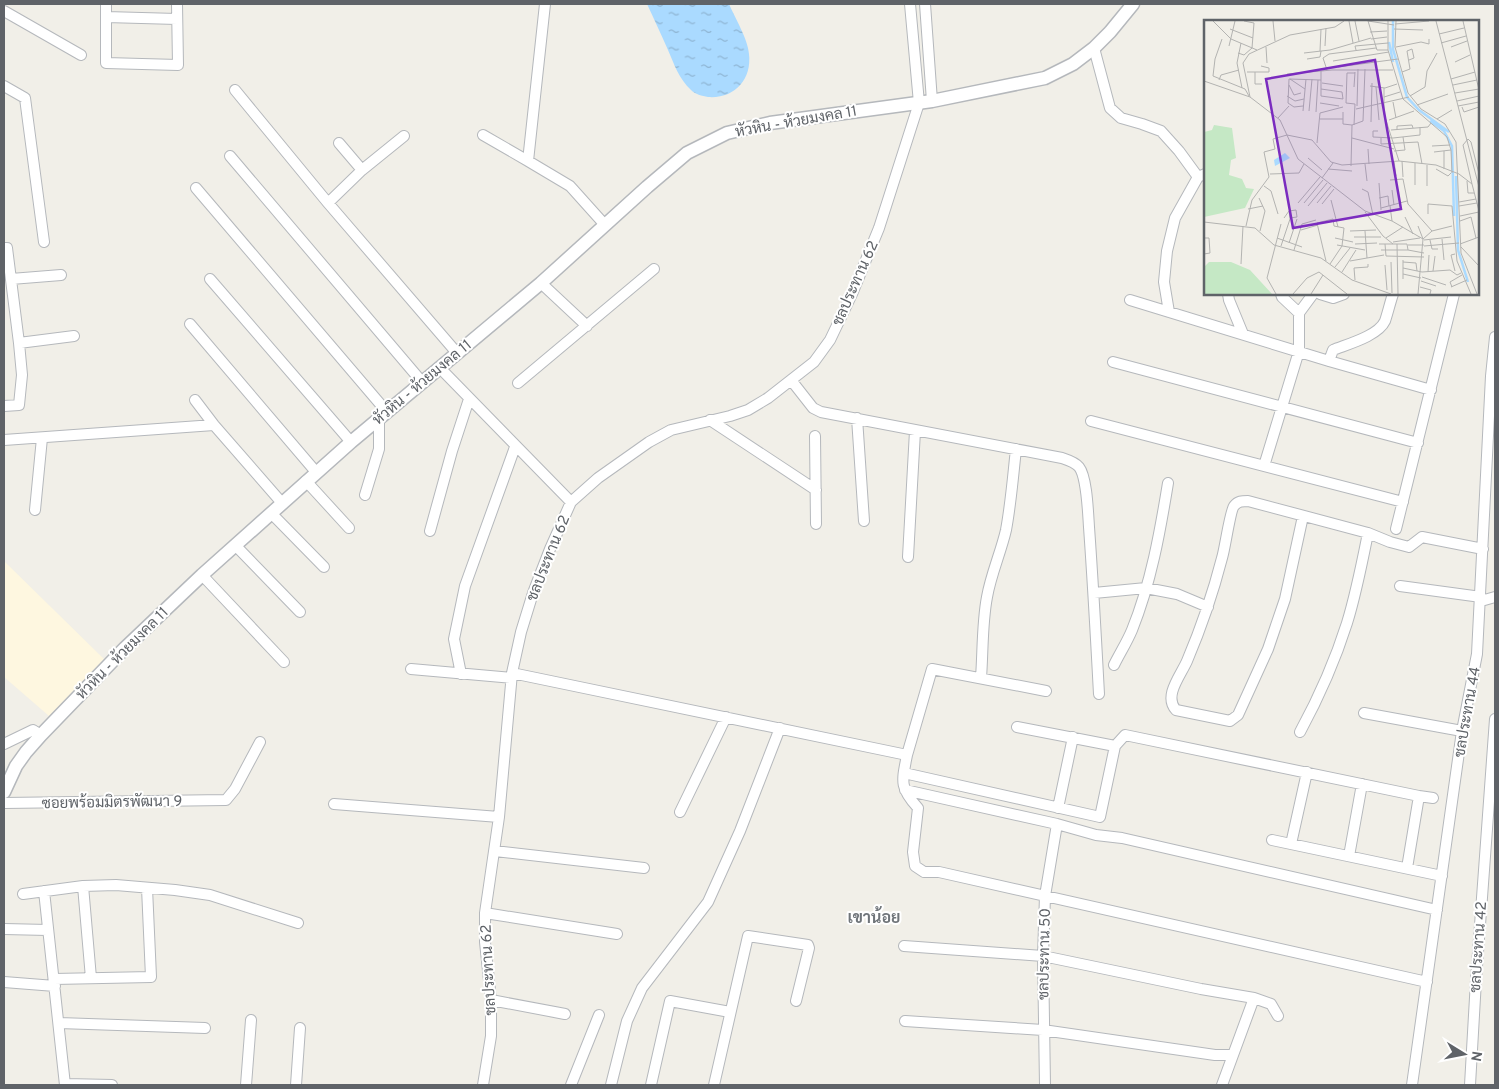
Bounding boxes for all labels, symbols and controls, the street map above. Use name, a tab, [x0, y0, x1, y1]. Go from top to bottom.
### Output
inset map	[1204, 20, 1479, 295]
street label: หัวหิน - ห้วยมงคล 11	[733, 100, 859, 143]
street label: ชลประทาน 62	[829, 238, 884, 329]
street label: หัวหิน - ห้วยมงคล 11	[368, 335, 476, 430]
street label: ชลประทาน 62	[523, 513, 575, 604]
street label: หัวหิน - ห้วยมงคล 11	[71, 602, 173, 704]
street label: ชลประทาน 44	[1451, 665, 1486, 759]
street label: ซอยพร้อมมิตรพัฒนา 9	[41, 791, 183, 814]
street label: ชลประทาน 42	[1467, 901, 1492, 993]
district label: เขาน้อย	[848, 906, 900, 929]
street label: ชลประทาน 50	[1035, 908, 1056, 1000]
street label: ชลประทาน 62	[478, 924, 501, 1016]
north arrow	[1439, 1029, 1489, 1079]
text: N	[1466, 1050, 1485, 1062]

